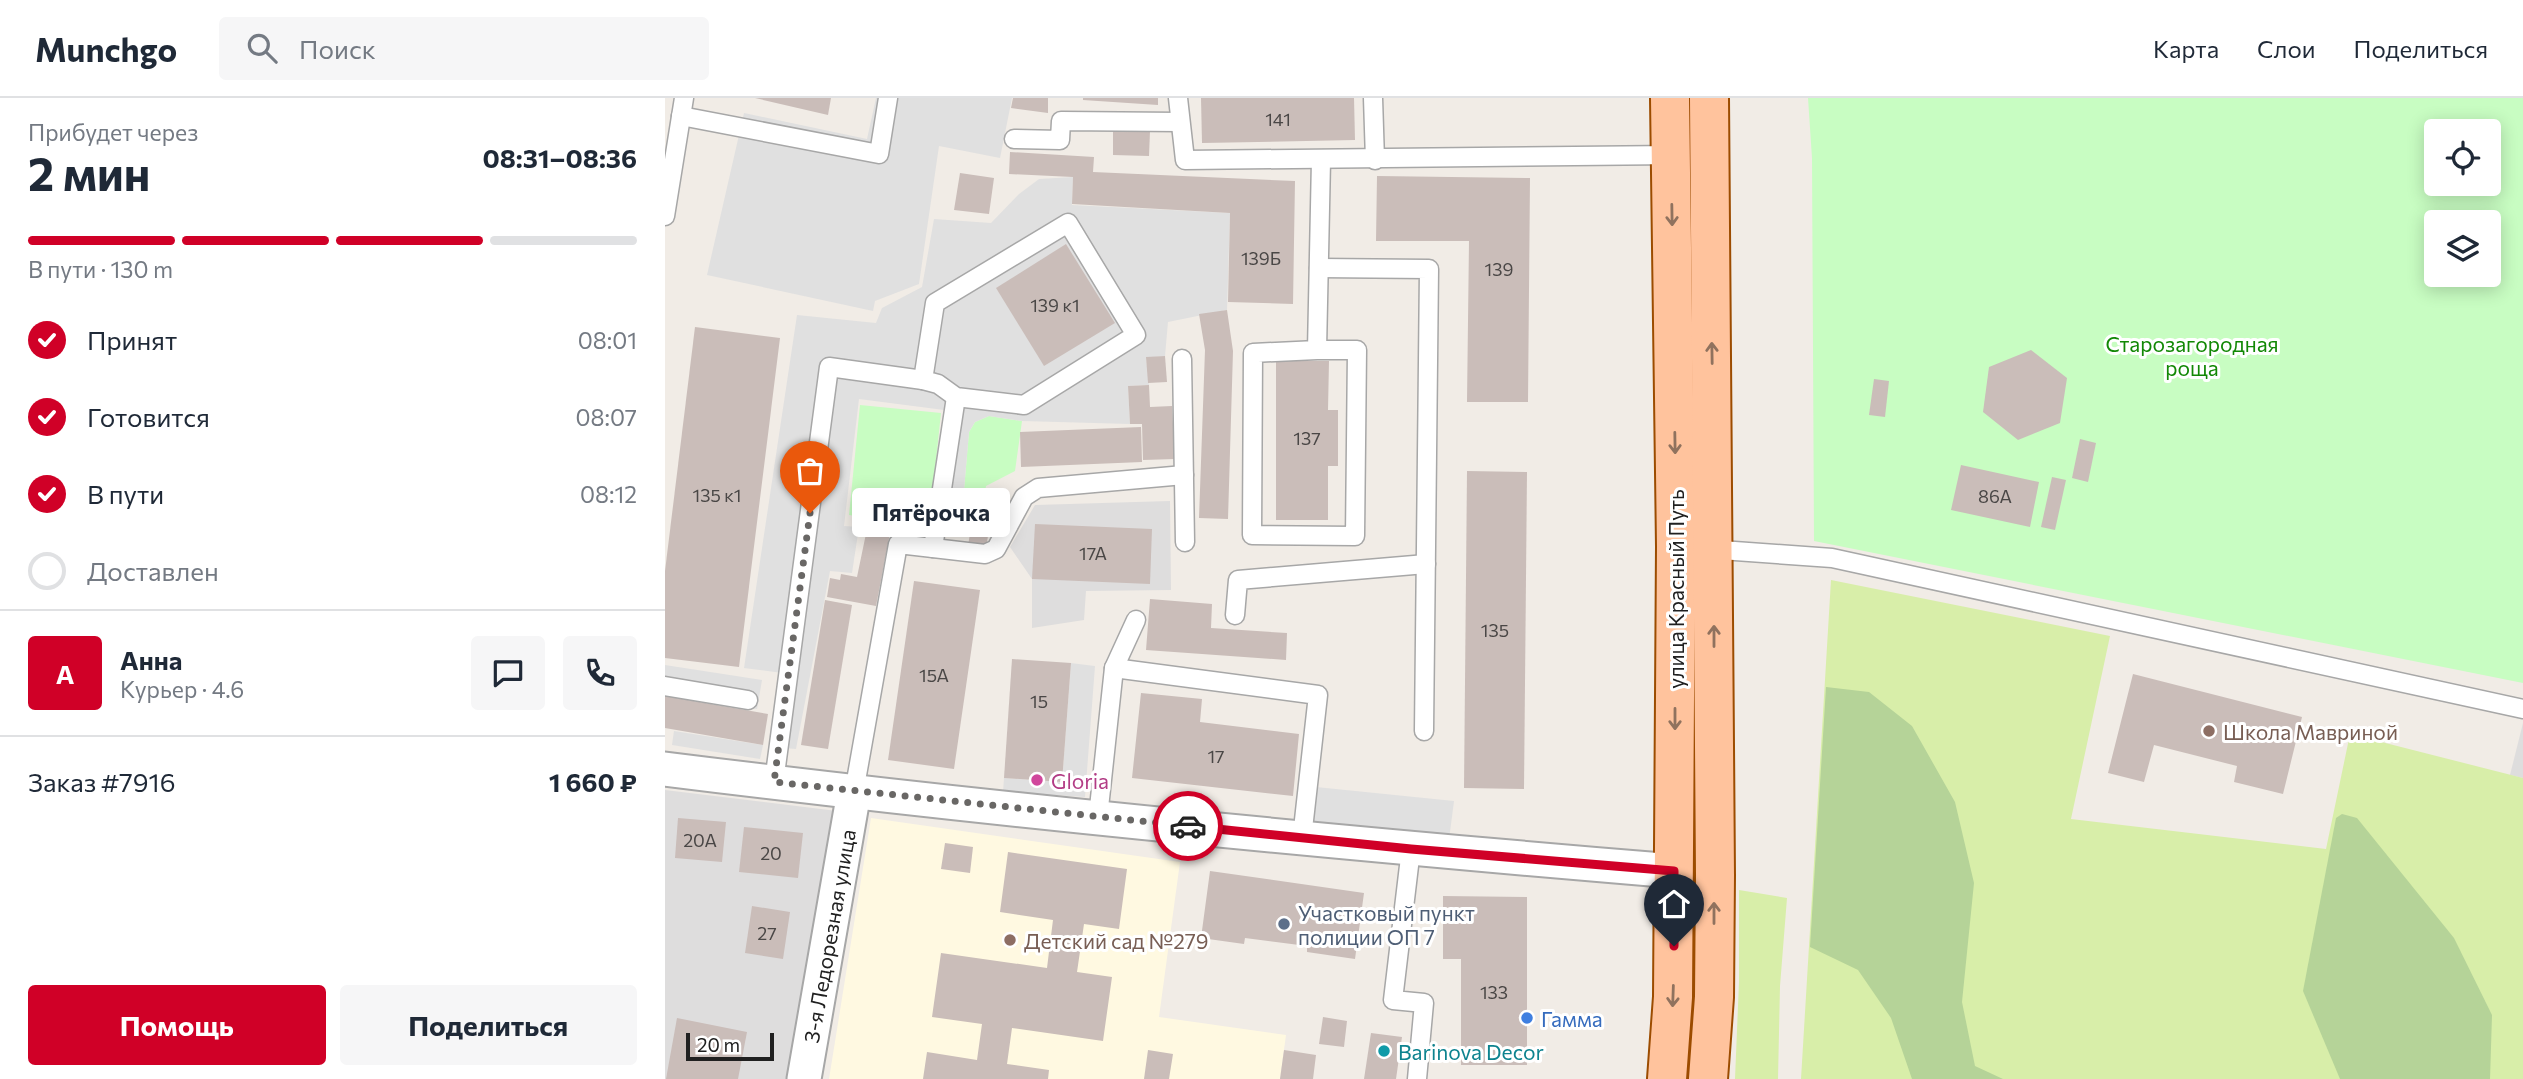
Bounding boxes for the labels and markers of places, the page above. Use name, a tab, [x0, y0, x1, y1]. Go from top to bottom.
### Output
pin	[780, 441, 840, 513]
callout: Пятёрочка	[852, 488, 1009, 538]
place label: Школа Мавриной	[2223, 719, 2398, 744]
marker: Школа Мавриной	[2201, 723, 2217, 739]
place label: Gloria	[1051, 768, 1109, 793]
marker: Gloria	[1029, 772, 1045, 788]
pin	[1644, 874, 1704, 946]
place label: Участковый пункт полиции ОП 7	[1298, 900, 1475, 949]
marker: Участковый пункт полиции ОП 7	[1276, 916, 1292, 932]
place label: Детский сад №279	[1024, 928, 1209, 953]
marker: Детский сад №279	[1002, 932, 1018, 948]
place label: Гамма	[1541, 1006, 1603, 1031]
marker: Гамма	[1519, 1010, 1535, 1026]
place label: Barinova Decor	[1398, 1039, 1544, 1064]
marker: Barinova Decor	[1376, 1043, 1392, 1059]

